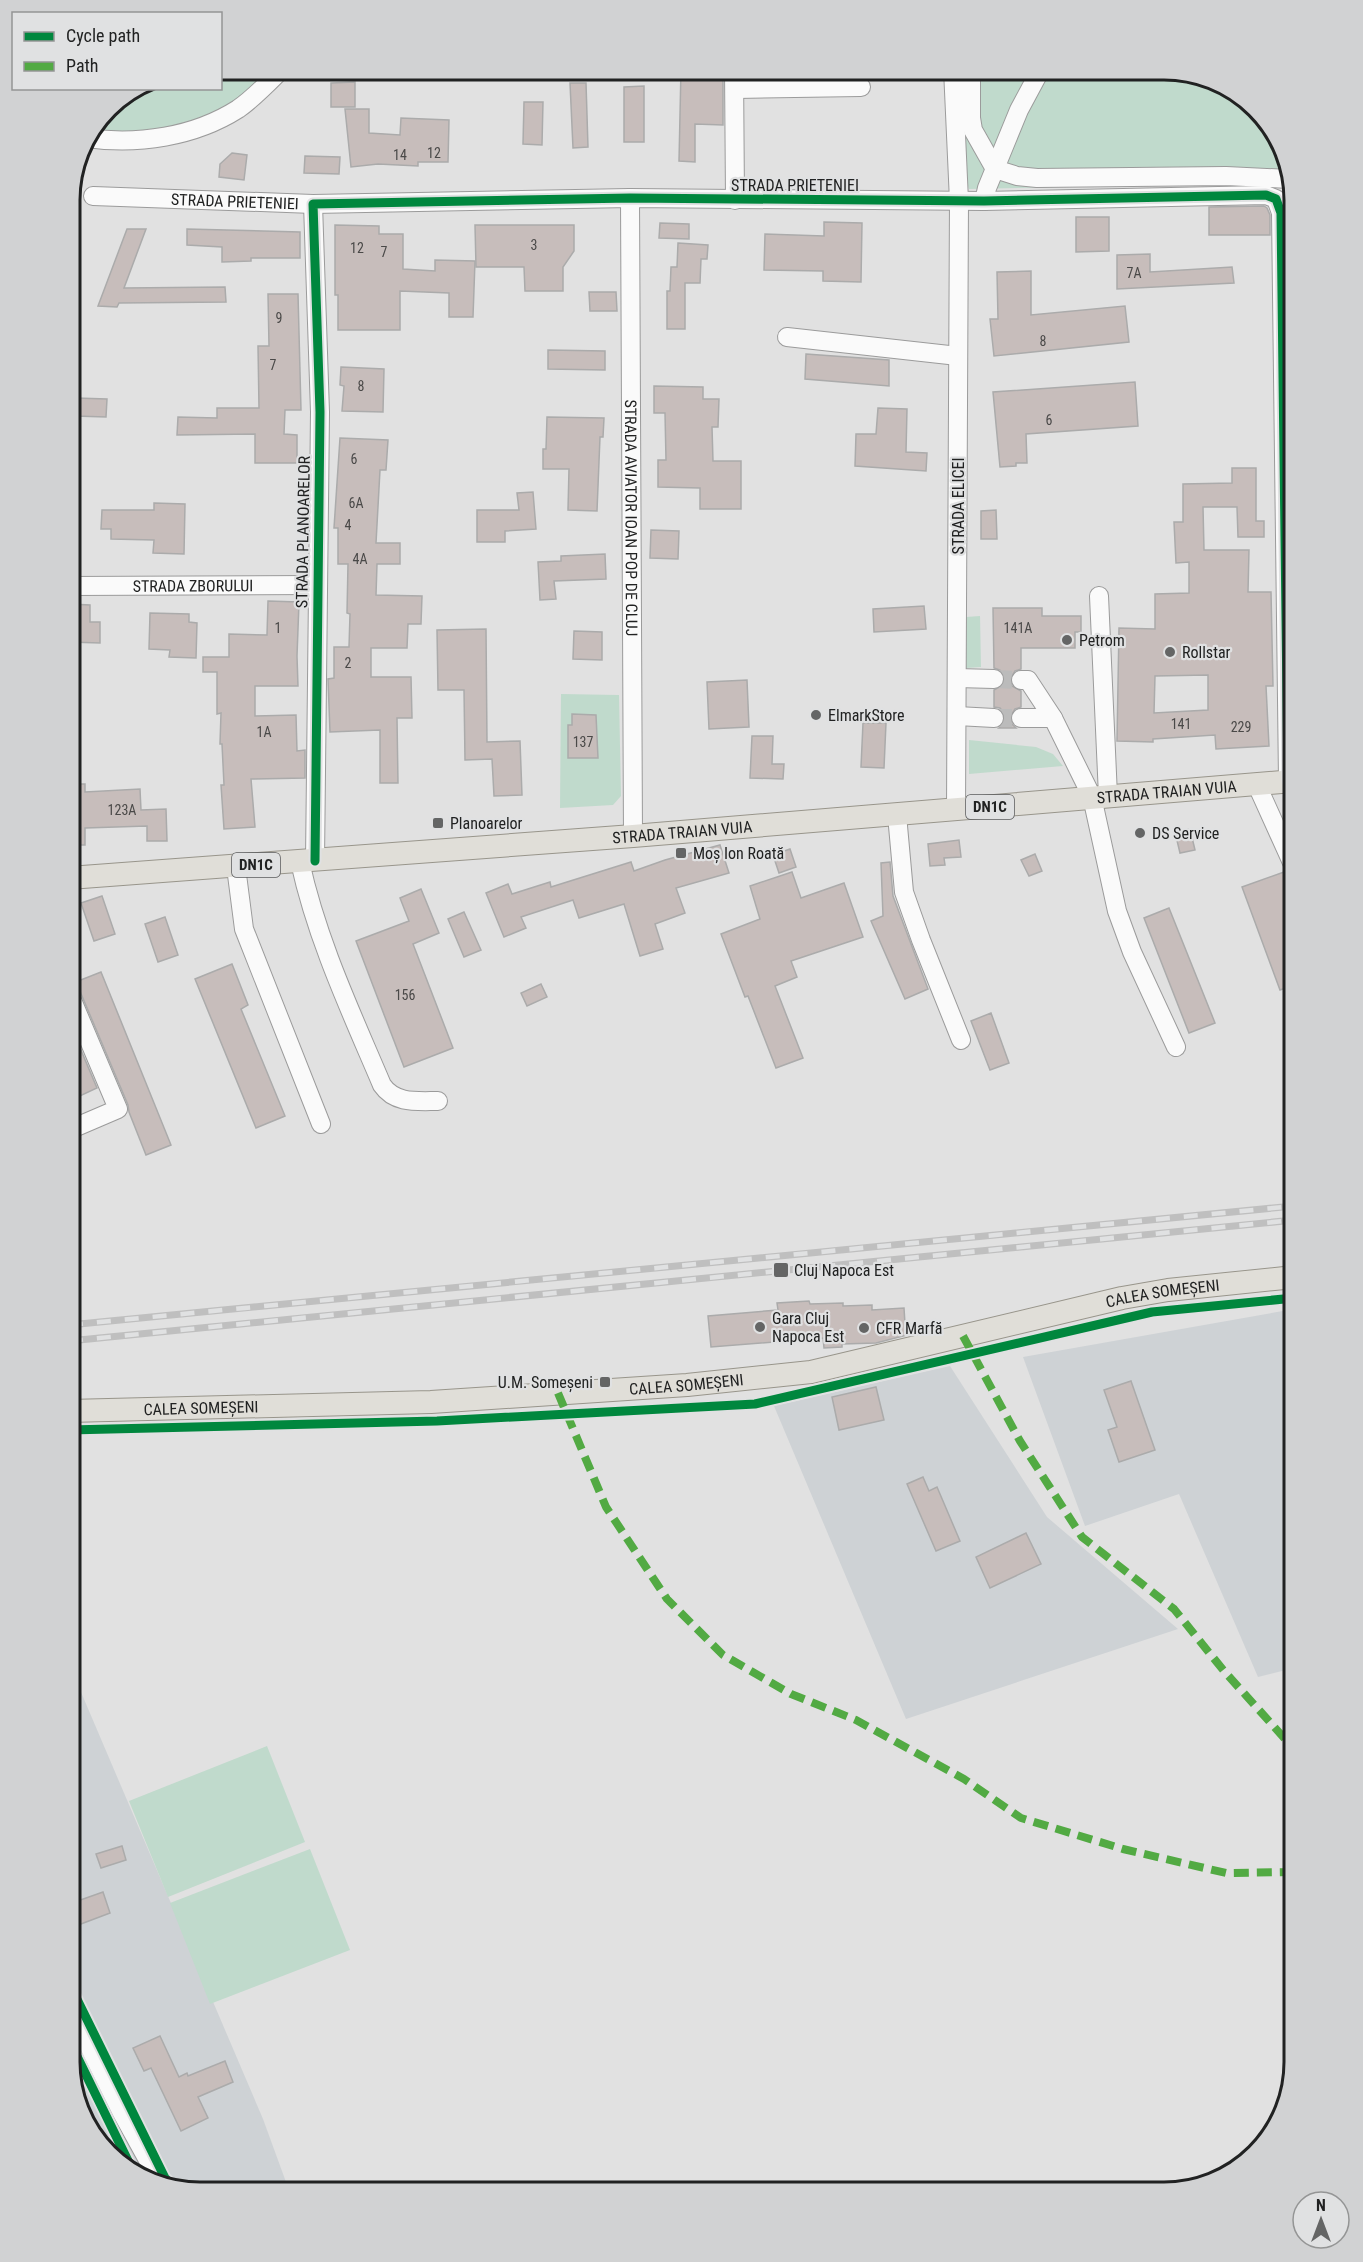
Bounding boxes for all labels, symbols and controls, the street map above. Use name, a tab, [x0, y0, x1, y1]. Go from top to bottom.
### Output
legend	[12, 12, 222, 90]
text: Cycle path	[66, 25, 140, 46]
text: Path	[66, 55, 99, 76]
house number: 12	[427, 145, 441, 161]
house number: 14	[393, 147, 407, 163]
street label: STRADA PRIETENIEI	[731, 176, 859, 195]
street label: STRADA PRIETENIEI	[171, 189, 299, 213]
house number: 3	[531, 237, 537, 253]
house number: 12	[350, 240, 364, 256]
house number: 7	[381, 244, 388, 260]
house number: 7A	[1127, 265, 1141, 281]
house number: 9	[276, 310, 282, 326]
house number: 8	[1040, 333, 1047, 349]
house number: 7	[270, 357, 277, 373]
house number: 8	[358, 378, 365, 394]
street label: STRADA AVIATOR IOAN POP DE CLUJ	[621, 399, 642, 637]
house number: 6	[1046, 412, 1053, 428]
house number: 6	[351, 451, 358, 467]
street label: STRADA PLANOARELOR	[292, 455, 314, 608]
street label: STRADA ELICEI	[949, 458, 968, 554]
house number: 6A	[349, 495, 363, 511]
house number: 4	[345, 517, 352, 533]
house number: 4A	[353, 551, 367, 567]
street label: STRADA ZBORULUI	[133, 576, 253, 595]
house number: 1	[275, 620, 281, 636]
house number: 141A	[1004, 620, 1032, 636]
place label: Petrom	[1079, 631, 1125, 650]
marker: Petrom	[1060, 633, 1074, 647]
place label: Rollstar	[1182, 643, 1231, 662]
marker: Rollstar	[1163, 645, 1177, 659]
house number: 2	[345, 655, 352, 671]
place label: ElmarkStore	[828, 706, 905, 725]
marker: ElmarkStore	[809, 708, 823, 722]
house number: 141	[1171, 716, 1191, 732]
house number: 229	[1231, 719, 1251, 735]
house number: 1A	[257, 724, 271, 740]
house number: 137	[573, 734, 593, 750]
street label: STRADA TRAIAN VUIA	[1096, 776, 1237, 807]
road number: DN1C	[966, 795, 1014, 819]
house number: 123A	[108, 802, 136, 818]
place label: Planoarelor	[450, 814, 523, 833]
marker: Planoarelor	[431, 816, 445, 830]
street label: STRADA TRAIAN VUIA	[612, 817, 753, 847]
place label: DS Service	[1152, 824, 1219, 843]
marker: DS Service	[1133, 826, 1147, 840]
place label: Moș Ion Roată	[693, 844, 784, 864]
marker: Moș Ion Roată	[674, 846, 688, 860]
road number: DN1C	[232, 853, 280, 877]
house number: 156	[395, 987, 415, 1003]
marker: Cluj Napoca Est	[772, 1261, 790, 1279]
place label: Cluj Napoca Est	[794, 1261, 894, 1280]
street label: CALEA SOMEȘENI	[1104, 1275, 1220, 1311]
place label: Gara Cluj Napoca Est	[772, 1309, 844, 1346]
place label: CFR Marfă	[876, 1319, 942, 1338]
marker: Gara Cluj Napoca Est	[753, 1320, 767, 1334]
marker: CFR Marfă	[857, 1321, 871, 1335]
street label: CALEA SOMEȘENI	[628, 1370, 744, 1398]
place label: U.M. Someșeni	[498, 1373, 593, 1393]
marker: U.M. Someșeni	[598, 1375, 612, 1389]
street label: CALEA SOMEȘENI	[143, 1397, 259, 1419]
north arrow	[1291, 2190, 1351, 2250]
text: N	[1316, 2196, 1326, 2215]

